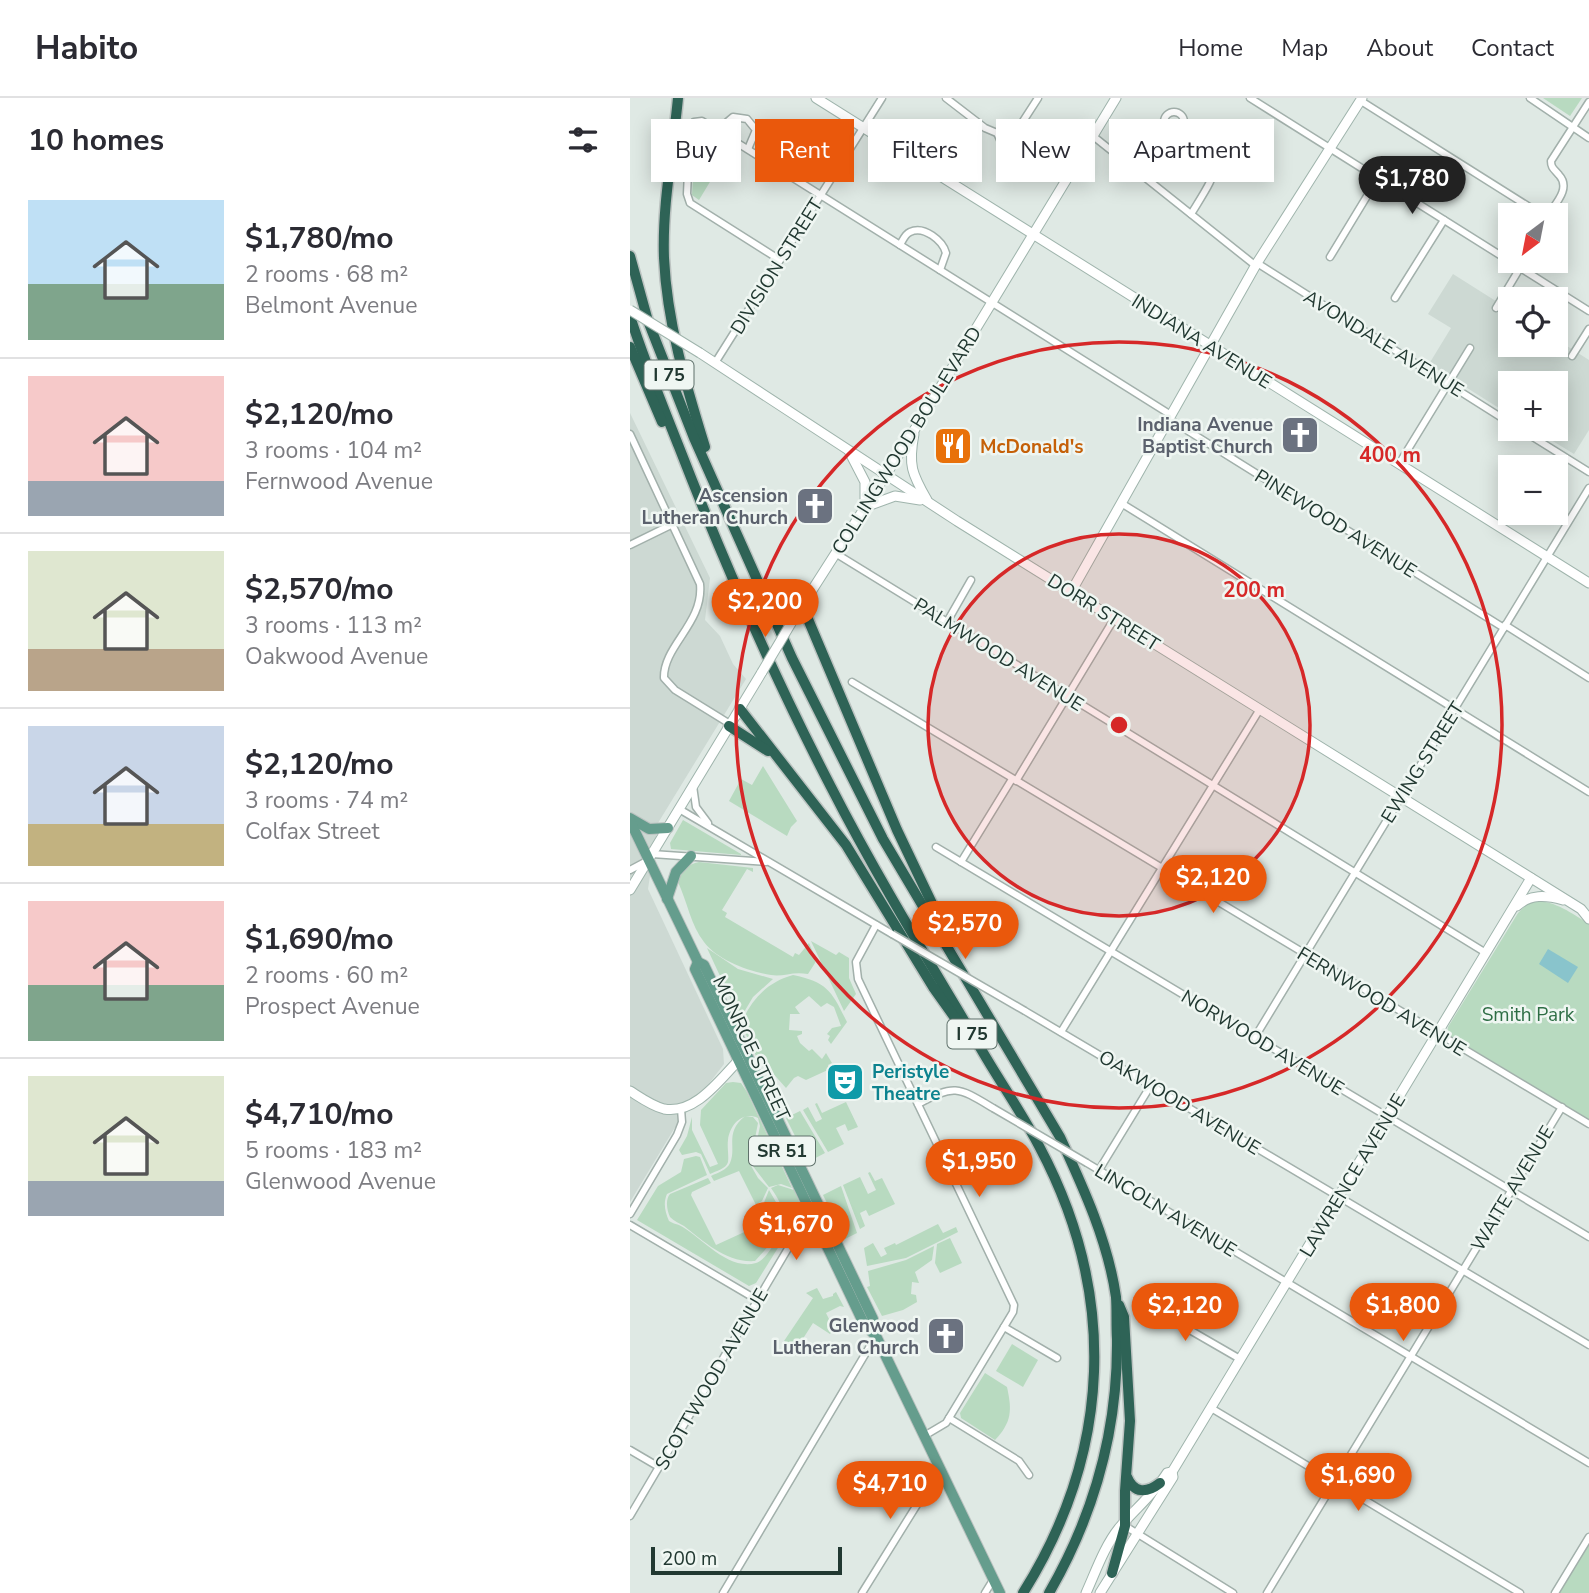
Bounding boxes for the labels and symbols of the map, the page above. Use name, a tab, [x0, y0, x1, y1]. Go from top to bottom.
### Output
pin: $1,780	[1355, 156, 1469, 216]
street label: DIVISION STREET	[725, 193, 829, 340]
north arrow	[1498, 203, 1568, 273]
street label: AVONDALE AVENUE	[1298, 284, 1468, 404]
street label: INDIANA AVENUE	[1127, 288, 1276, 395]
street label: COLLINGWOOD BOULEVARD	[826, 322, 988, 559]
road number: I 75	[644, 360, 694, 390]
place label: Indiana Avenue Baptist Church	[1137, 412, 1273, 460]
church icon: Indiana Avenue Baptist Church	[1279, 414, 1321, 456]
restaurant icon: McDonald's	[932, 425, 974, 467]
place label: McDonald's	[980, 434, 1084, 460]
text: 400 m	[1359, 441, 1421, 469]
street label: PINEWOOD AVENUE	[1249, 463, 1421, 584]
place label: Ascension Lutheran Church	[641, 483, 788, 531]
church icon: Ascension Lutheran Church	[794, 485, 836, 527]
street label: DORR STREET	[1042, 568, 1165, 658]
text: 200 m	[1223, 576, 1285, 604]
pin: $2,200	[708, 580, 822, 639]
street label: PALMWOOD AVENUE	[909, 592, 1088, 718]
street label: EWING STREET	[1375, 696, 1471, 828]
centre of rings	[1107, 713, 1131, 737]
pin: $2,120	[1156, 856, 1270, 915]
pin: $2,570	[908, 902, 1022, 961]
street label: FERNWOOD AVENUE	[1292, 941, 1471, 1063]
street label: MONROE STREET	[706, 972, 796, 1126]
street label: NORWOOD AVENUE	[1176, 984, 1349, 1102]
park label: Smith Park	[1482, 1002, 1575, 1028]
road number: I 75	[948, 1020, 996, 1049]
street label: OAKWOOD AVENUE	[1094, 1044, 1265, 1162]
place label: Peristyle Theatre	[872, 1059, 949, 1107]
theatre icon: Peristyle Theatre	[824, 1061, 866, 1103]
street label: LAWRENCE AVENUE	[1294, 1089, 1412, 1262]
street label: WAITE AVENUE	[1465, 1121, 1561, 1256]
road number: SR 51	[749, 1136, 815, 1166]
pin: $1,950	[922, 1140, 1036, 1199]
street label: LINCOLN AVENUE	[1090, 1158, 1241, 1264]
pin: $1,670	[739, 1202, 853, 1262]
street label: SCOTTWOOD AVENUE	[649, 1284, 775, 1475]
pin: $2,120	[1128, 1284, 1242, 1343]
pin: $1,800	[1346, 1284, 1460, 1343]
place label: Glenwood Lutheran Church	[772, 1313, 919, 1361]
church icon: Glenwood Lutheran Church	[925, 1315, 967, 1357]
pin: $1,690	[1301, 1454, 1415, 1513]
pin: $4,710	[833, 1462, 947, 1521]
scale bar	[651, 1544, 842, 1576]

